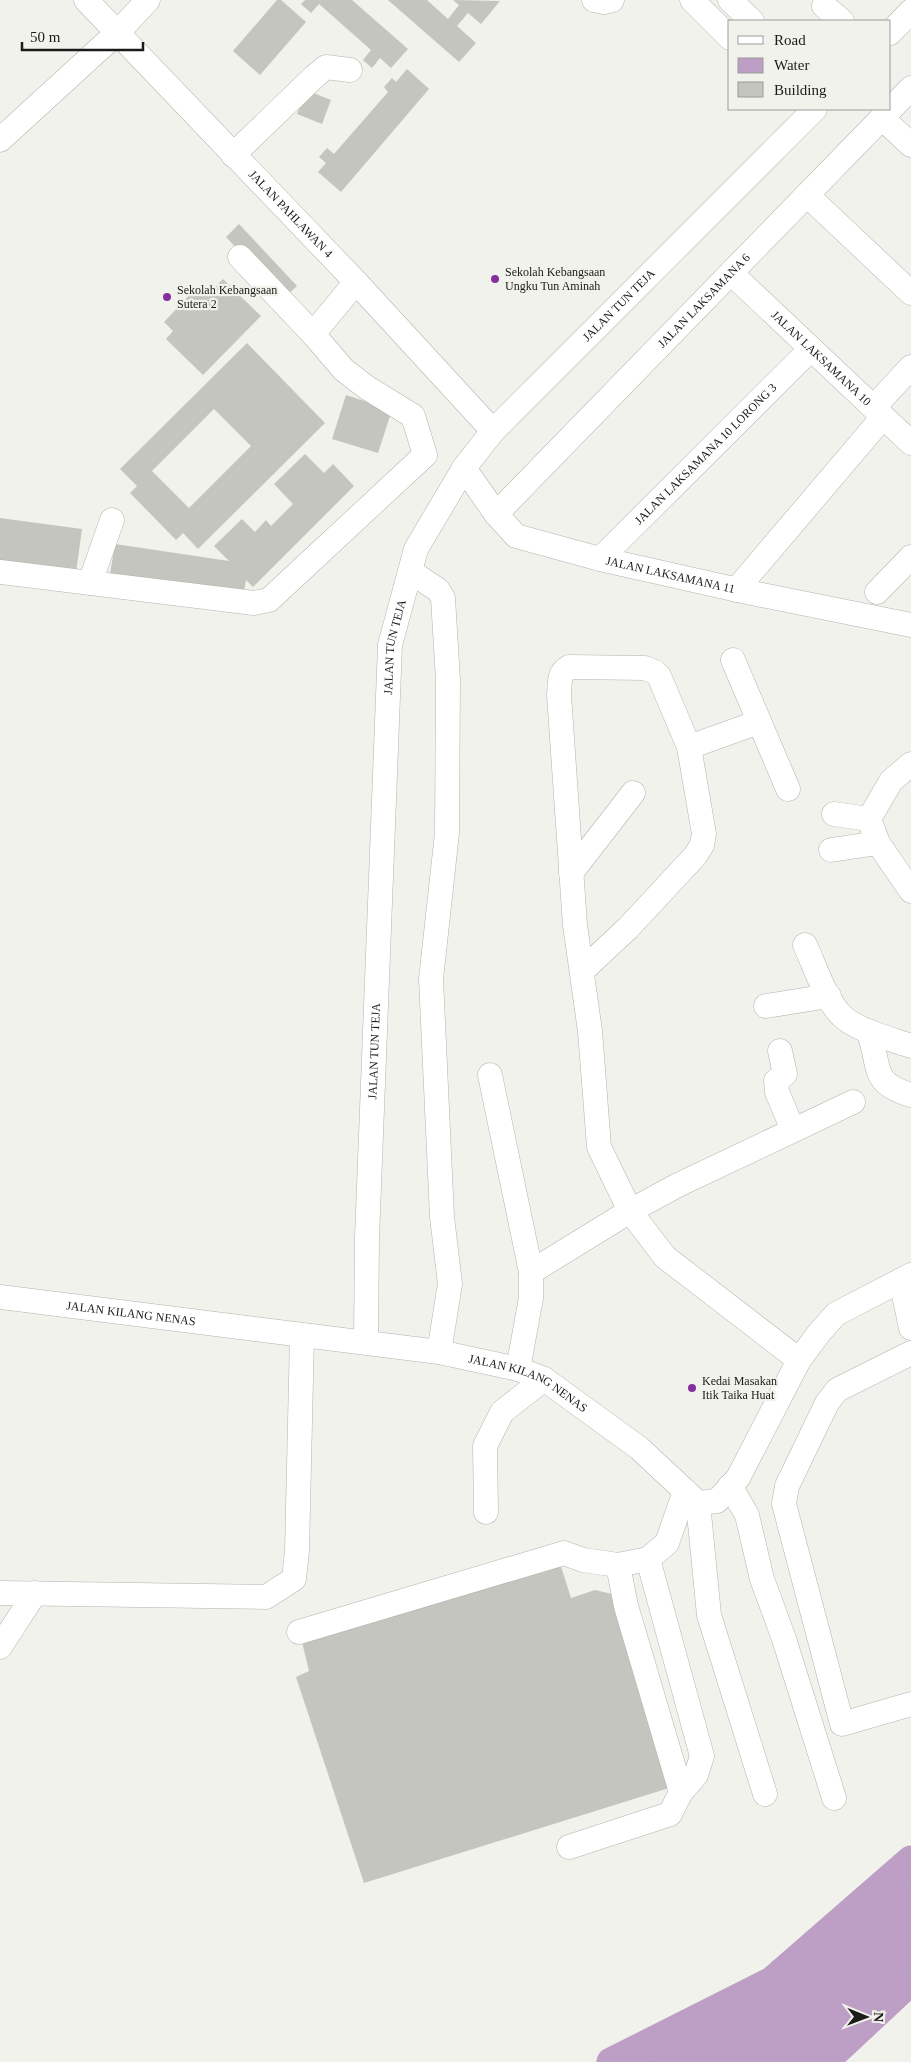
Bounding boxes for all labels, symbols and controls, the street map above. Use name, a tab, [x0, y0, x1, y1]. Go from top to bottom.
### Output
scale bar	[22, 20, 144, 52]
legend	[728, 20, 891, 110]
text: 50 m	[30, 29, 61, 45]
text: Road	[774, 32, 806, 48]
text: Water	[774, 57, 809, 73]
text: Building	[774, 82, 827, 98]
street label: JALAN PAHLAWAN 4	[246, 167, 336, 260]
street label: JALAN LAKSAMANA 6	[655, 250, 753, 351]
place label: Sekolah Kebangsaan Ungku Tun Aminah	[505, 265, 605, 293]
street label: JALAN TUN TEJA	[580, 266, 658, 344]
marker: Sekolah Kebangsaan Ungku Tun Aminah	[489, 273, 501, 285]
place label: Sekolah Kebangsaan Sutera 2	[177, 283, 277, 311]
marker: Sekolah Kebangsaan Sutera 2	[161, 291, 173, 303]
street label: JALAN LAKSAMANA 10	[768, 308, 874, 409]
street label: JALAN LAKSAMANA 10 LORONG 3	[632, 380, 779, 527]
street label: JALAN LAKSAMANA 11	[605, 554, 736, 596]
street label: JALAN TUN TEJA	[381, 598, 409, 695]
street label: JALAN TUN TEJA	[365, 1002, 383, 1100]
street label: JALAN KILANG NENAS	[66, 1298, 196, 1328]
street label: JALAN KILANG NENAS	[467, 1352, 590, 1415]
place label: Kedai Masakan Itik Taika Huat	[702, 1374, 777, 1402]
marker: Kedai Masakan Itik Taika Huat	[686, 1382, 698, 1394]
north arrow	[841, 1992, 891, 2042]
text: N	[871, 2012, 886, 2022]

